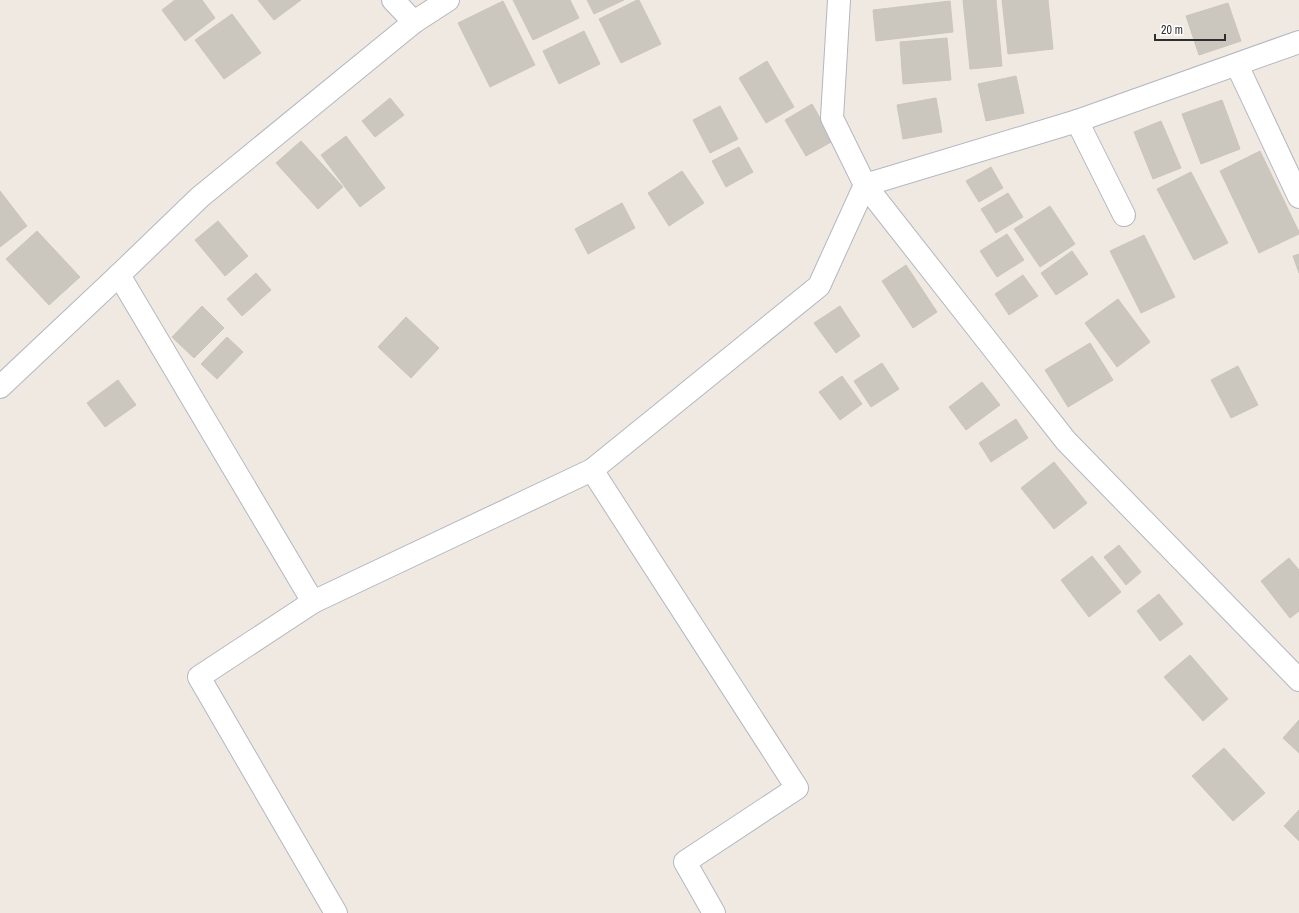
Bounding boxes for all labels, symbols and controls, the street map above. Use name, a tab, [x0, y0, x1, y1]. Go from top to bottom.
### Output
scale bar	[1155, 16, 1225, 42]
text: 20 m	[1161, 22, 1183, 38]

